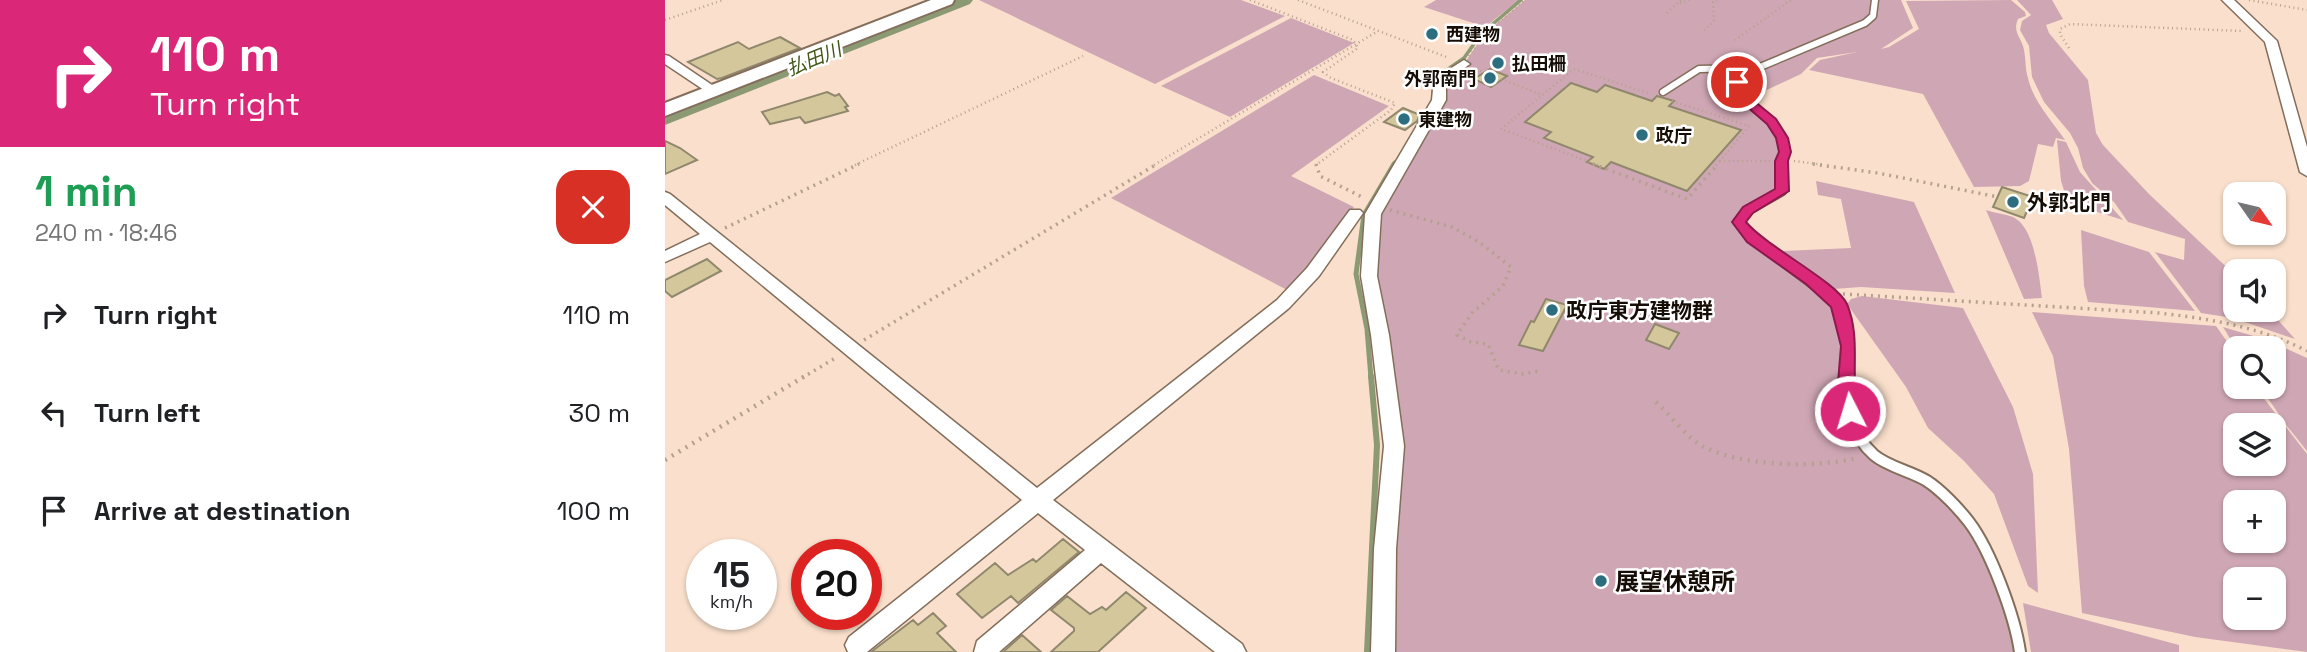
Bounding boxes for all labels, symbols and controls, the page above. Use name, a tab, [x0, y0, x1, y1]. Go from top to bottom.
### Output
text: 110 m	[150, 23, 280, 85]
place label: 西建物	[1446, 23, 1500, 46]
marker: 西建物	[1424, 26, 1440, 42]
icon: right	[35, 28, 126, 119]
water label: 払田川	[783, 36, 847, 81]
place label: 払田柵	[1512, 52, 1566, 75]
pin	[1707, 52, 1767, 112]
marker: 払田柵	[1490, 55, 1506, 71]
icon: arrive	[1718, 63, 1756, 101]
place label: 外郭南門	[1404, 67, 1476, 90]
marker: 外郭南門	[1482, 70, 1498, 86]
text: Turn right	[150, 84, 300, 124]
place label: 東建物	[1418, 108, 1472, 131]
marker: 東建物	[1396, 111, 1412, 127]
place label: 政庁	[1656, 124, 1692, 147]
marker: 政庁	[1634, 127, 1650, 143]
text: 1 min	[35, 165, 138, 218]
button: close	[556, 170, 630, 244]
north arrow	[2223, 182, 2285, 245]
map controls	[2223, 182, 2286, 630]
place label: 外郭北門	[2027, 189, 2111, 216]
marker: 外郭北門	[2005, 194, 2021, 210]
text: 240 m · 18:46	[35, 218, 177, 248]
button: sound	[2223, 259, 2286, 322]
icon: right	[35, 296, 73, 334]
place label: 政庁東方建物群	[1566, 297, 1713, 324]
text: Turn right	[94, 298, 218, 332]
text: 110 m	[563, 298, 630, 332]
marker: 政庁東方建物群	[1544, 302, 1560, 318]
button: search	[2223, 336, 2286, 399]
position arrow	[1813, 374, 1887, 448]
icon: left	[35, 394, 73, 432]
text: Turn left	[94, 396, 201, 430]
text: 30 m	[569, 396, 630, 430]
button: layers	[2223, 413, 2286, 476]
button: +	[2223, 490, 2286, 553]
icon: arrive	[35, 492, 73, 530]
text: Arrive at destination	[94, 494, 351, 528]
text: 100 m	[557, 494, 630, 528]
speed limit sign: 20	[791, 539, 882, 630]
text: 15	[713, 553, 750, 597]
place label: 展望休憩所	[1615, 566, 1735, 597]
button: −	[2223, 567, 2286, 630]
marker: 展望休憩所	[1593, 573, 1609, 589]
text: km/h	[710, 590, 753, 613]

